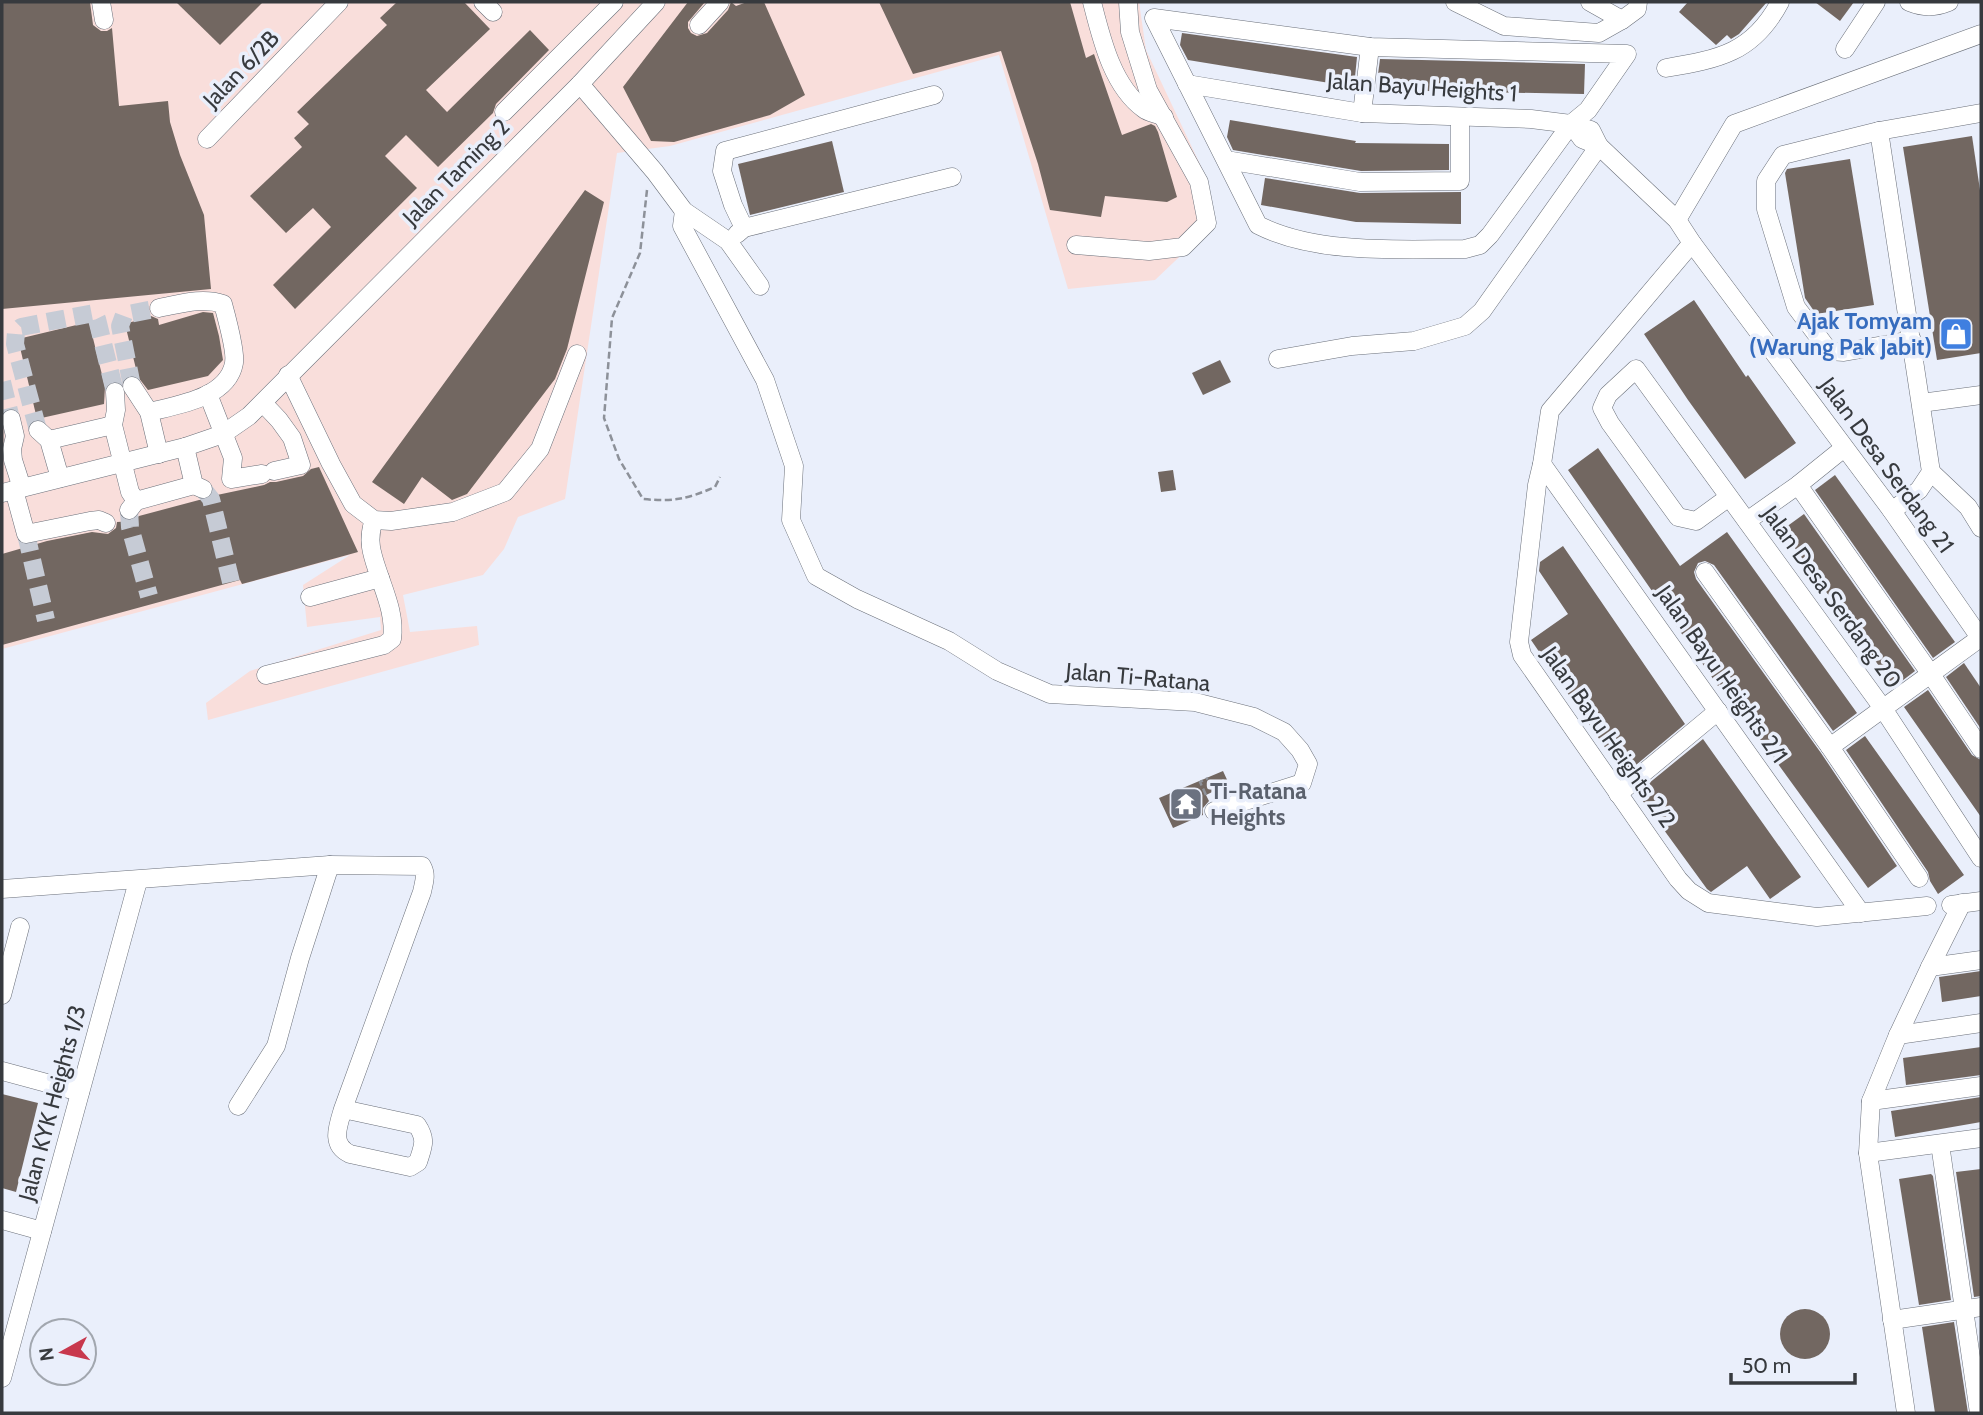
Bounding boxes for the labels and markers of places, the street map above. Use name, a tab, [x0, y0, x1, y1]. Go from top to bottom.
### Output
place label: Ajak Tomyam (Warung Pak Jabit)	[1749, 307, 1932, 361]
shop icon: Ajak Tomyam (Warung Pak Jabit)	[1937, 315, 1975, 353]
place label: Ti-Ratana Heights	[1210, 777, 1307, 831]
temple icon: Ti-Ratana Heights	[1167, 785, 1205, 823]

